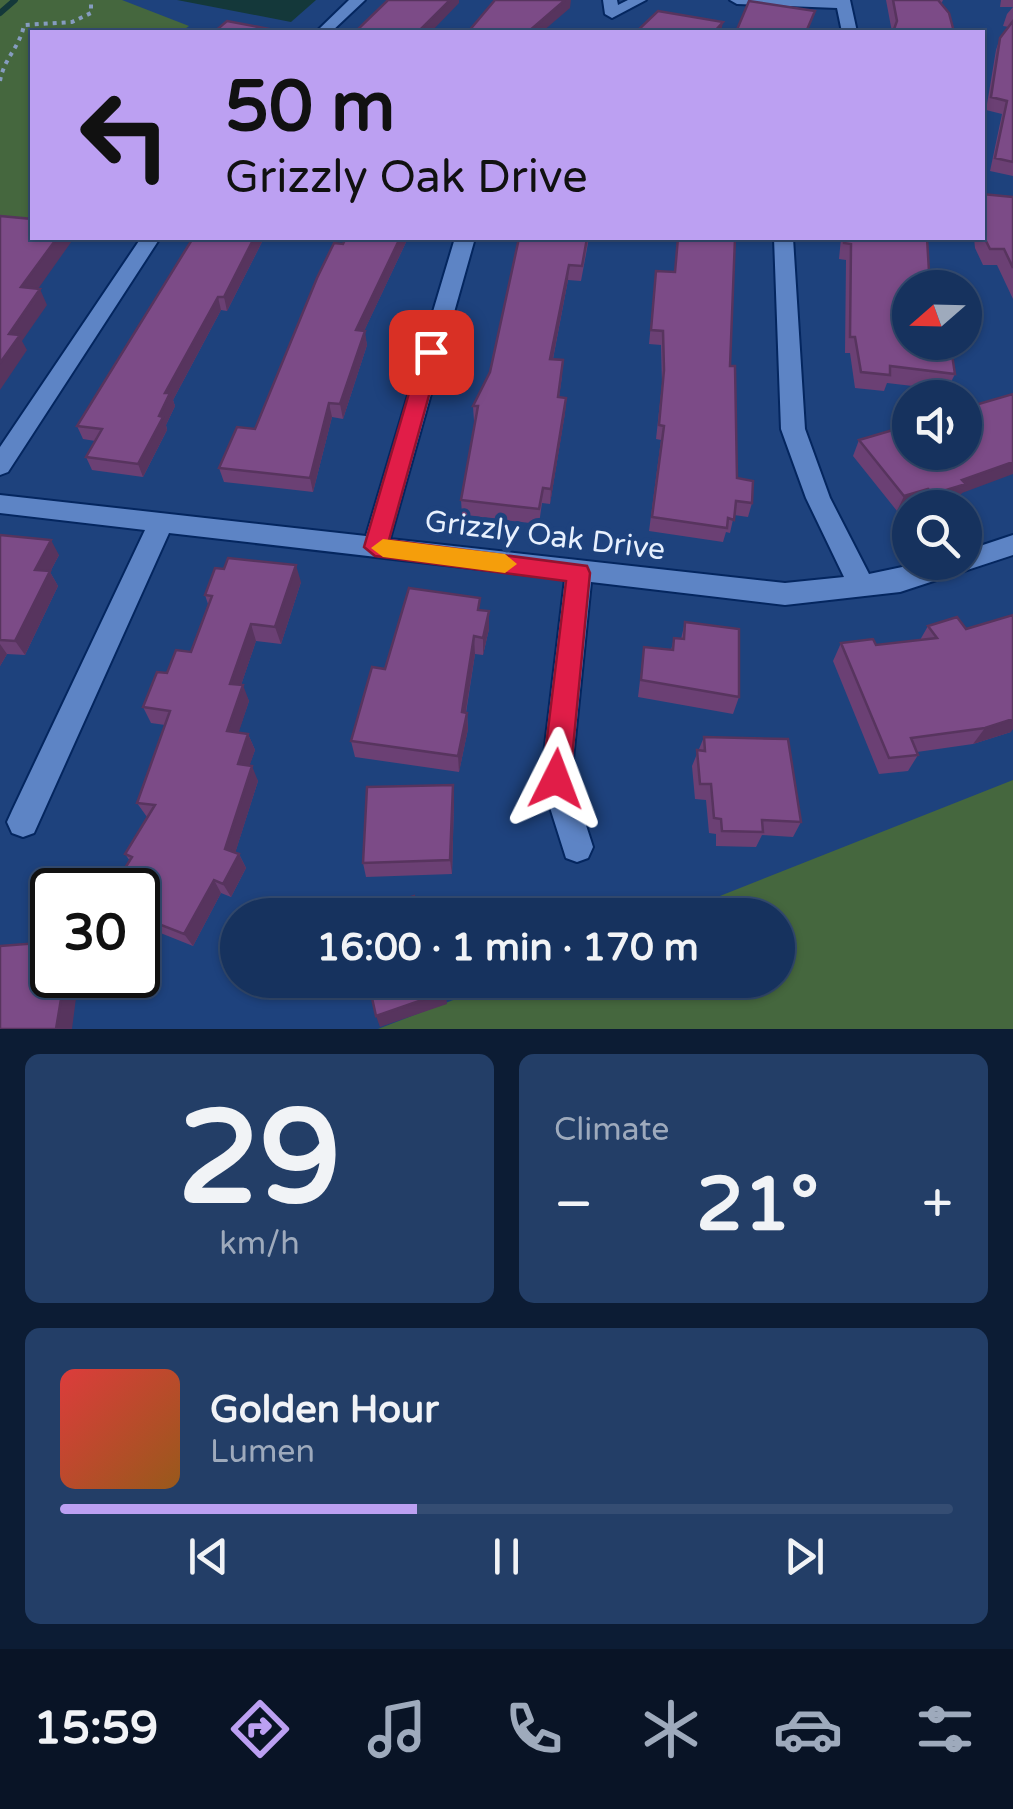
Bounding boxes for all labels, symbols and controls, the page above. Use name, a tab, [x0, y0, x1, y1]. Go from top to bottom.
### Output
text: 50 m	[225, 66, 395, 150]
icon: left	[60, 70, 190, 200]
text: Grizzly Oak Drive	[225, 151, 588, 205]
north arrow	[892, 270, 982, 360]
map controls	[892, 270, 982, 580]
pin	[389, 310, 474, 395]
icon: arrive	[404, 325, 459, 380]
button: sound	[892, 380, 982, 470]
button: search	[892, 490, 982, 580]
street label: Grizzly Oak Drive	[423, 502, 667, 569]
position arrow	[504, 727, 608, 831]
speed limit sign: 30	[30, 868, 160, 998]
text: 16:00 · 1 min · 170 m	[316, 925, 699, 971]
text: 29	[178, 1082, 341, 1238]
text: Climate	[554, 1111, 669, 1149]
text: 21°	[696, 1160, 819, 1250]
text: −	[554, 1172, 593, 1238]
text: +	[922, 1172, 953, 1238]
text: km/h	[219, 1225, 300, 1263]
text: Golden Hour	[210, 1387, 439, 1433]
text: Lumen	[210, 1433, 315, 1471]
icon: previous	[181, 1529, 236, 1584]
icon: pause	[479, 1529, 534, 1584]
icon: next	[777, 1529, 832, 1584]
icon: directions	[225, 1694, 295, 1764]
icon: music	[362, 1694, 432, 1764]
icon: phone	[499, 1694, 569, 1764]
icon: climate	[636, 1694, 706, 1764]
icon: car	[773, 1694, 843, 1764]
icon: filters	[910, 1694, 980, 1764]
text: 15:59	[33, 1702, 158, 1756]

